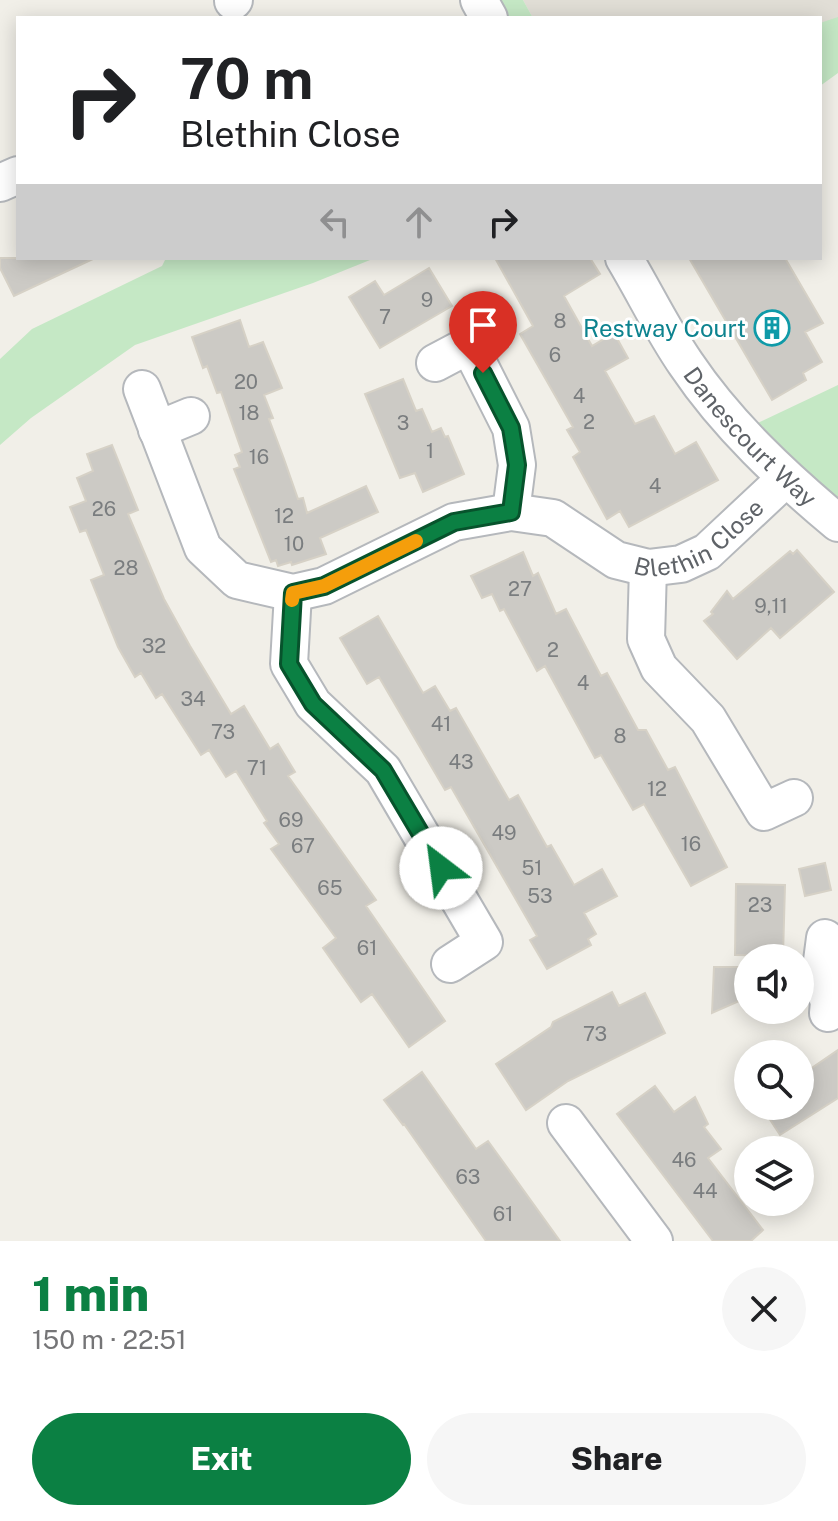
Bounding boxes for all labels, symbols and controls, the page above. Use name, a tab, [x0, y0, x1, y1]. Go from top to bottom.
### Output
text: 70 m	[180, 46, 313, 112]
icon: right	[48, 48, 152, 152]
text: Blethin Close	[180, 113, 401, 155]
icon: left	[313, 200, 357, 244]
icon: ahead	[397, 200, 441, 244]
icon: right	[481, 200, 525, 244]
house number: 9	[421, 288, 433, 312]
pin	[449, 291, 517, 373]
icon: arrive	[461, 303, 505, 347]
house number: 7	[379, 305, 391, 329]
house number: 8	[554, 309, 566, 333]
building icon: Restway Court	[753, 309, 791, 347]
place label: Restway Court	[583, 314, 746, 342]
house number: 6	[549, 343, 561, 367]
street label: Danescourt Way	[678, 361, 822, 512]
house number: 20	[234, 370, 258, 394]
house number: 4	[573, 384, 585, 408]
house number: 18	[238, 401, 260, 425]
house number: 2	[583, 410, 595, 434]
house number: 3	[397, 411, 409, 435]
house number: 1	[426, 439, 434, 463]
house number: 16	[249, 445, 269, 469]
house number: 4	[649, 474, 661, 498]
street label: Blethin Close	[631, 493, 769, 582]
house number: 26	[92, 497, 116, 521]
house number: 12	[274, 504, 294, 528]
house number: 10	[284, 532, 304, 556]
house number: 28	[114, 556, 138, 580]
house number: 27	[508, 577, 532, 601]
house number: 9,11	[754, 594, 788, 618]
house number: 32	[142, 634, 166, 658]
house number: 2	[547, 638, 559, 662]
house number: 4	[577, 671, 589, 695]
house number: 34	[180, 687, 206, 711]
house number: 41	[431, 712, 451, 736]
house number: 73	[211, 720, 235, 744]
house number: 8	[614, 724, 626, 748]
house number: 43	[448, 750, 474, 774]
house number: 71	[247, 756, 267, 780]
house number: 12	[647, 777, 667, 801]
house number: 69	[279, 808, 303, 832]
house number: 49	[491, 821, 517, 845]
position arrow	[399, 826, 483, 910]
house number: 16	[681, 832, 701, 856]
house number: 67	[291, 834, 315, 858]
house number: 51	[522, 856, 542, 880]
house number: 65	[317, 876, 343, 900]
house number: 53	[527, 884, 553, 908]
house number: 23	[748, 893, 772, 917]
house number: 61	[357, 936, 377, 960]
map controls	[734, 944, 814, 1216]
button: sound	[734, 944, 814, 1024]
house number: 73	[583, 1022, 607, 1046]
button: search	[734, 1040, 814, 1120]
button: layers	[734, 1136, 814, 1216]
house number: 46	[671, 1148, 697, 1172]
house number: 63	[456, 1165, 480, 1189]
house number: 44	[692, 1179, 718, 1203]
house number: 61	[493, 1202, 513, 1226]
text: 1 min	[32, 1265, 149, 1322]
button: close	[722, 1267, 806, 1351]
text: 150 m · 22:51	[32, 1324, 186, 1355]
button: Exit	[32, 1413, 411, 1505]
button: Share	[427, 1413, 806, 1505]

